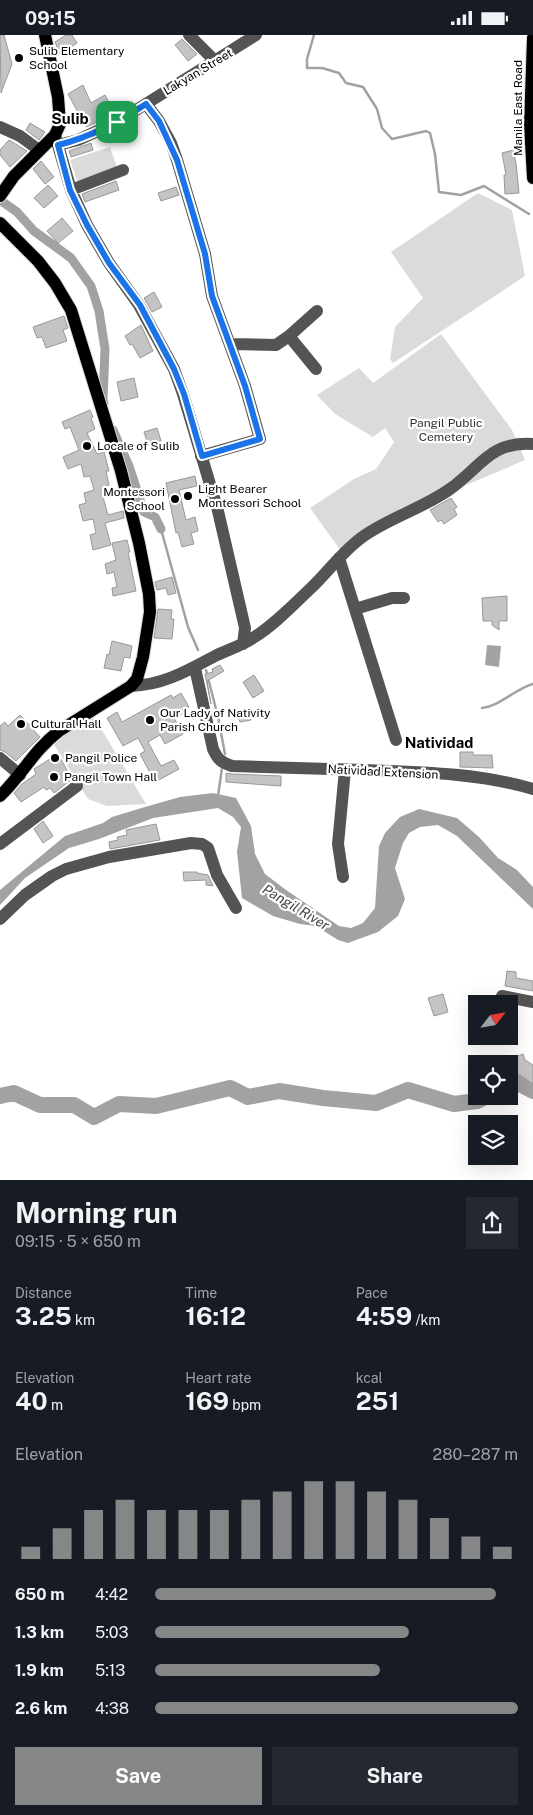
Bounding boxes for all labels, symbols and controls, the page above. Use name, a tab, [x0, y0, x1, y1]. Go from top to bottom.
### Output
text: 09:15	[25, 7, 76, 29]
place label: Sulib Elementary School	[29, 44, 125, 72]
street label: Lakyan Street	[161, 46, 235, 98]
marker: Sulib Elementary School	[13, 52, 25, 64]
street label: Manila East Road	[511, 60, 525, 156]
pin	[96, 101, 138, 143]
icon: arrive	[103, 108, 131, 136]
district label: Sulib	[51, 110, 89, 127]
park label: Pangil Public Cemetery	[409, 416, 483, 444]
place label: Locale of Sulib	[97, 439, 179, 453]
marker: Locale of Sulib	[81, 440, 93, 452]
place label: Light Bearer Montessori School	[198, 482, 302, 510]
place label: Montessori School	[103, 485, 165, 513]
marker: Light Bearer Montessori School	[182, 490, 194, 502]
marker: Montessori School	[169, 493, 181, 505]
place label: Our Lady of Nativity Parish Church	[160, 706, 271, 734]
marker: Our Lady of Nativity Parish Church	[144, 714, 156, 726]
place label: Cultural Hall	[31, 717, 102, 731]
marker: Cultural Hall	[15, 718, 27, 730]
district label: Natividad	[405, 734, 473, 751]
place label: Pangil Police	[65, 751, 138, 765]
marker: Pangil Police	[49, 752, 61, 764]
street label: Natividad Extension	[327, 762, 439, 782]
place label: Pangil Town Hall	[64, 770, 158, 784]
marker: Pangil Town Hall	[48, 771, 60, 783]
water label: Pangil River	[260, 881, 333, 934]
north arrow	[468, 995, 518, 1045]
map controls	[468, 995, 518, 1165]
button: locate	[468, 1055, 518, 1105]
button: layers	[468, 1115, 518, 1165]
text: Morning run	[15, 1196, 178, 1229]
button: share	[466, 1197, 518, 1249]
text: 09:15 · 5 × 650 m	[15, 1232, 141, 1251]
text: Distance	[15, 1285, 72, 1301]
text: Time	[185, 1285, 217, 1301]
text: Pace	[356, 1285, 388, 1301]
text: 3.25	[15, 1301, 72, 1331]
text: 16:12	[185, 1301, 246, 1331]
text: 4:59	[356, 1301, 412, 1331]
text: km	[72, 1312, 95, 1328]
text: /km	[412, 1312, 440, 1328]
text: Elevation	[15, 1370, 74, 1386]
text: Heart rate	[185, 1370, 252, 1386]
text: kcal	[356, 1370, 383, 1386]
text: 40	[15, 1386, 48, 1416]
text: 169	[185, 1386, 229, 1416]
text: 251	[356, 1386, 399, 1416]
text: m	[48, 1397, 63, 1413]
text: bpm	[229, 1397, 261, 1413]
text: Elevation	[15, 1445, 83, 1464]
text: 280–287 m	[433, 1445, 518, 1464]
text: 650 m	[15, 1585, 65, 1604]
text: 4:42	[95, 1585, 128, 1604]
text: 1.3 km	[15, 1623, 64, 1642]
text: 5:03	[95, 1623, 129, 1642]
text: 1.9 km	[15, 1661, 64, 1680]
text: 5:13	[95, 1661, 125, 1680]
text: 2.6 km	[15, 1699, 67, 1718]
text: 4:38	[95, 1699, 129, 1718]
button: Save	[15, 1747, 262, 1805]
button: Share	[272, 1747, 518, 1805]

